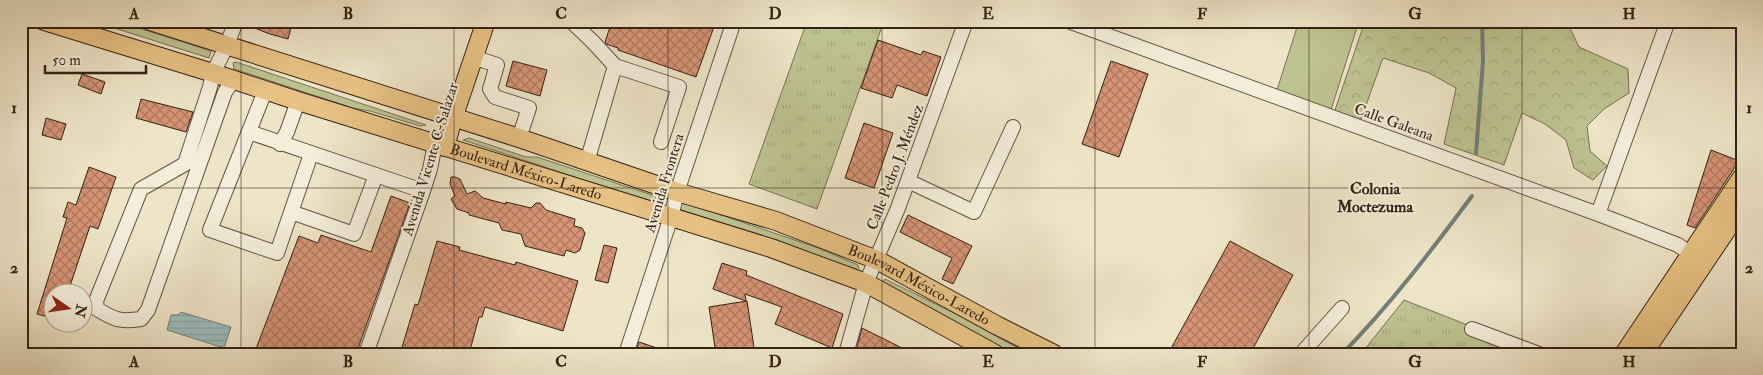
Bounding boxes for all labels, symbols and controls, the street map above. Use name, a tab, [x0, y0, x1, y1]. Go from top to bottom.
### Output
text: A	[128, 4, 140, 24]
text: B	[343, 4, 353, 24]
text: C	[555, 4, 567, 24]
text: D	[768, 4, 782, 24]
text: E	[982, 4, 994, 24]
text: F	[1197, 4, 1207, 24]
text: G	[1408, 4, 1422, 24]
text: H	[1622, 4, 1636, 24]
scale bar	[45, 42, 146, 74]
text: 50 m	[52, 51, 81, 70]
street label: Avenida Vicente C. Salazar	[398, 80, 463, 239]
text: 1	[11, 98, 17, 118]
text: 1	[1746, 98, 1752, 118]
street label: Calle Galeana	[1352, 99, 1437, 146]
street label: Calle Pedro J. Méndez	[863, 102, 929, 233]
street label: Avenida Frontera	[640, 131, 689, 236]
street label: Boulevard México-Laredo	[448, 140, 604, 205]
district label: Colonia Moctezuma	[1336, 179, 1414, 217]
street label: Boulevard México-Laredo	[845, 241, 993, 330]
text: 2	[10, 258, 18, 278]
text: 2	[1745, 258, 1753, 278]
north arrow	[42, 282, 92, 332]
text: N	[70, 302, 90, 319]
text: A	[128, 352, 140, 372]
text: B	[343, 352, 353, 372]
text: C	[555, 352, 567, 372]
text: D	[768, 352, 782, 372]
text: E	[982, 352, 994, 372]
text: F	[1197, 352, 1207, 372]
text: G	[1408, 352, 1422, 372]
text: H	[1622, 352, 1636, 372]

